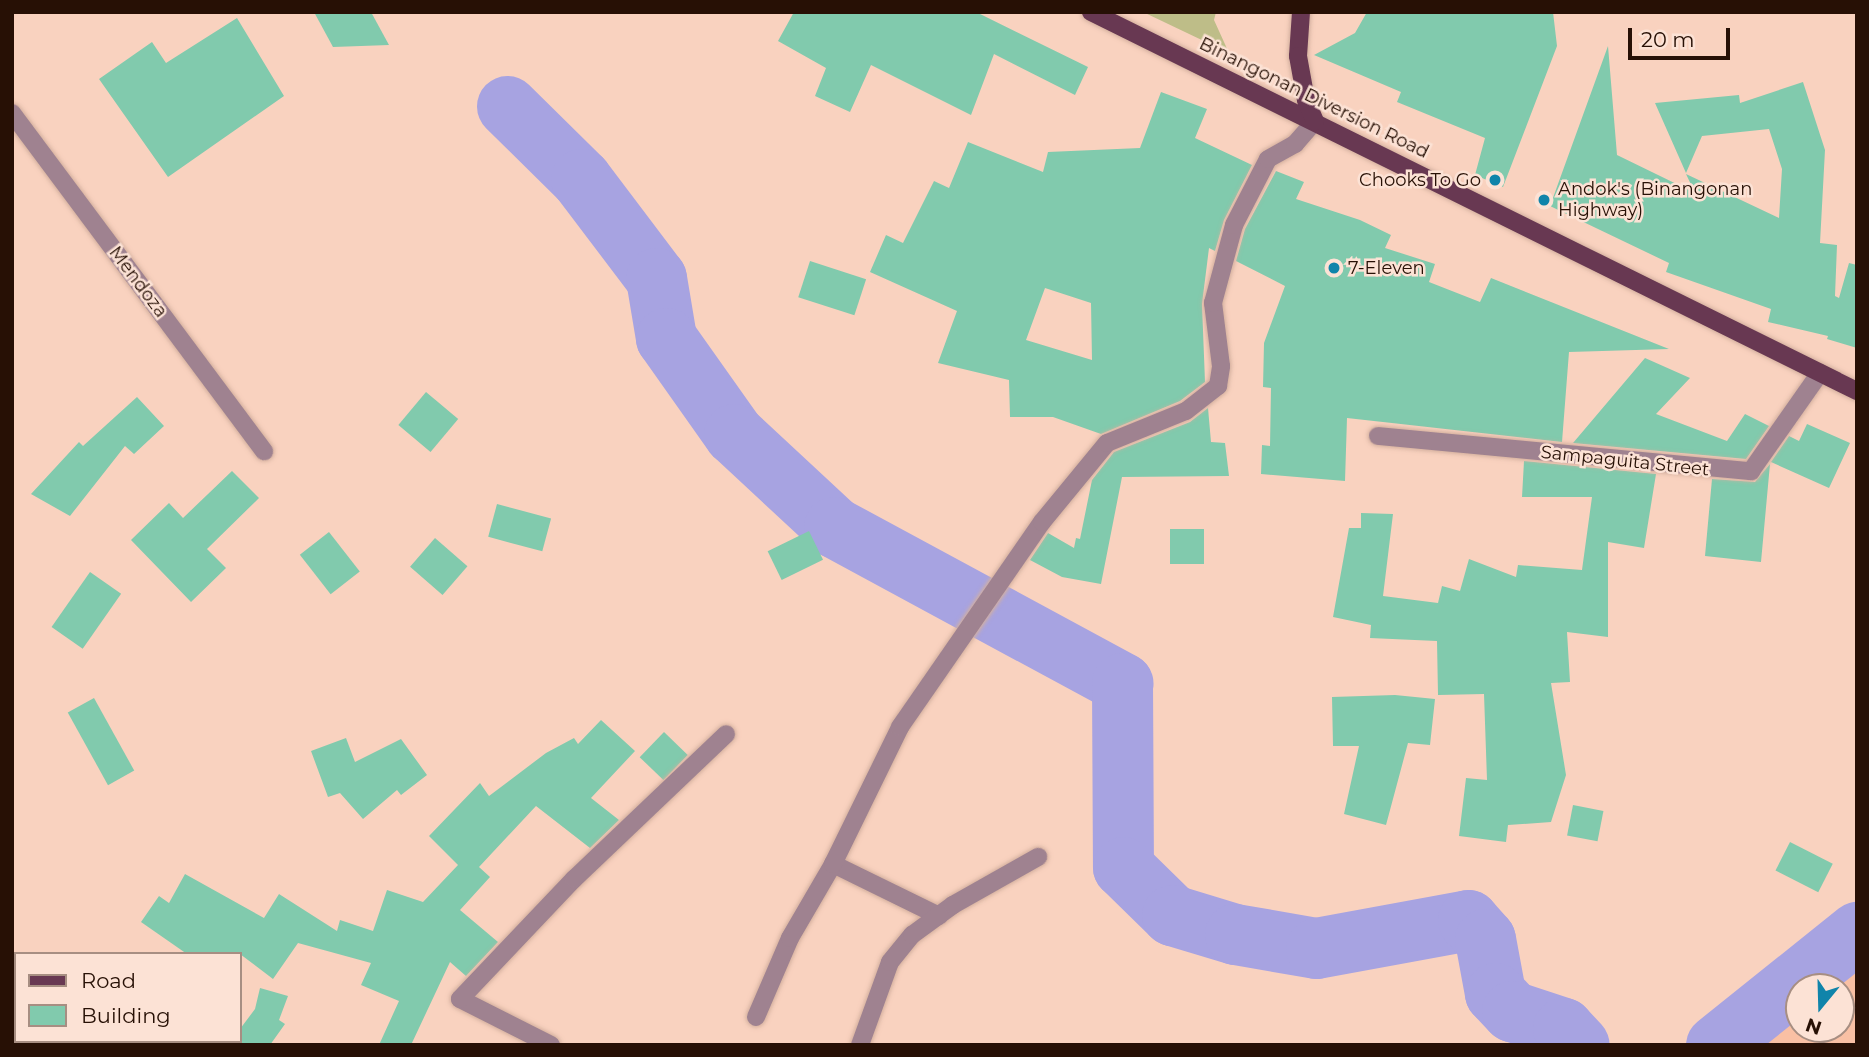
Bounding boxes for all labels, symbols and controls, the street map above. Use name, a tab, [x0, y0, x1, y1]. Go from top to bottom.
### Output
scale bar	[1631, 14, 1732, 58]
text: 20 m	[1641, 27, 1695, 52]
street label: Binangonan Diversion Road	[1196, 33, 1432, 163]
place label: Chooks To Go	[1359, 169, 1481, 191]
marker: Chooks To Go	[1487, 172, 1503, 188]
place label: Andok's (Binangonan Highway)	[1558, 179, 1752, 222]
marker: Andok's (Binangonan Highway)	[1536, 192, 1552, 208]
street label: Mendoza	[104, 242, 172, 322]
place label: 7-Eleven	[1348, 257, 1425, 279]
marker: 7-Eleven	[1326, 260, 1342, 276]
street label: Sampaguita Street	[1540, 441, 1710, 481]
legend	[14, 952, 242, 1043]
text: Road	[81, 968, 136, 993]
north arrow	[1785, 973, 1855, 1043]
text: Building	[81, 1003, 171, 1028]
text: N	[1803, 1013, 1825, 1040]

